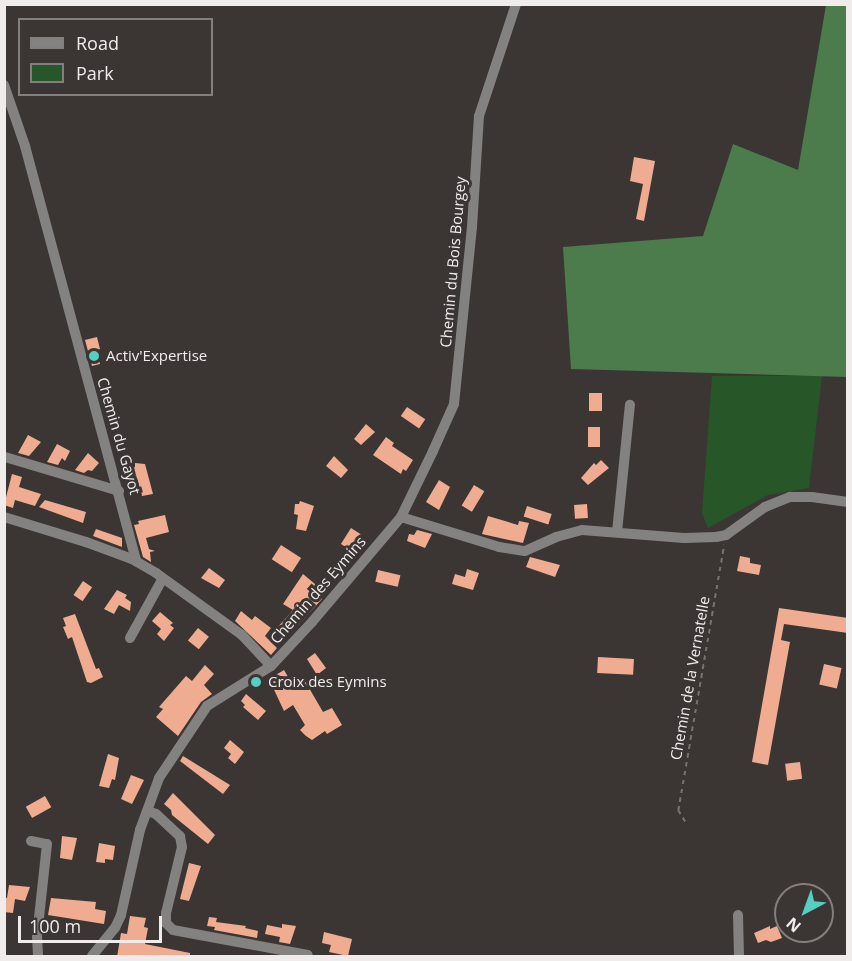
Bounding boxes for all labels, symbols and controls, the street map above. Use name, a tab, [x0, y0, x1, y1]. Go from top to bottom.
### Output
legend	[18, 18, 213, 96]
text: Road	[76, 31, 119, 55]
text: Park	[76, 61, 114, 85]
street label: Chemin du Bois Bourgey	[437, 176, 469, 348]
place label: Activ'Expertise	[106, 347, 207, 365]
marker: Activ'Expertise	[87, 349, 101, 363]
street label: Chemin du Gayot	[94, 375, 144, 497]
street label: Chemin des Eymins	[266, 533, 370, 647]
street label: Chemin de la Vernatelle	[667, 595, 713, 761]
place label: Croix des Eymins	[268, 673, 387, 691]
marker: Croix des Eymins	[249, 675, 263, 689]
north arrow	[774, 883, 834, 943]
scale bar	[21, 904, 165, 942]
text: N	[781, 913, 806, 938]
text: 100 m	[29, 914, 81, 938]

